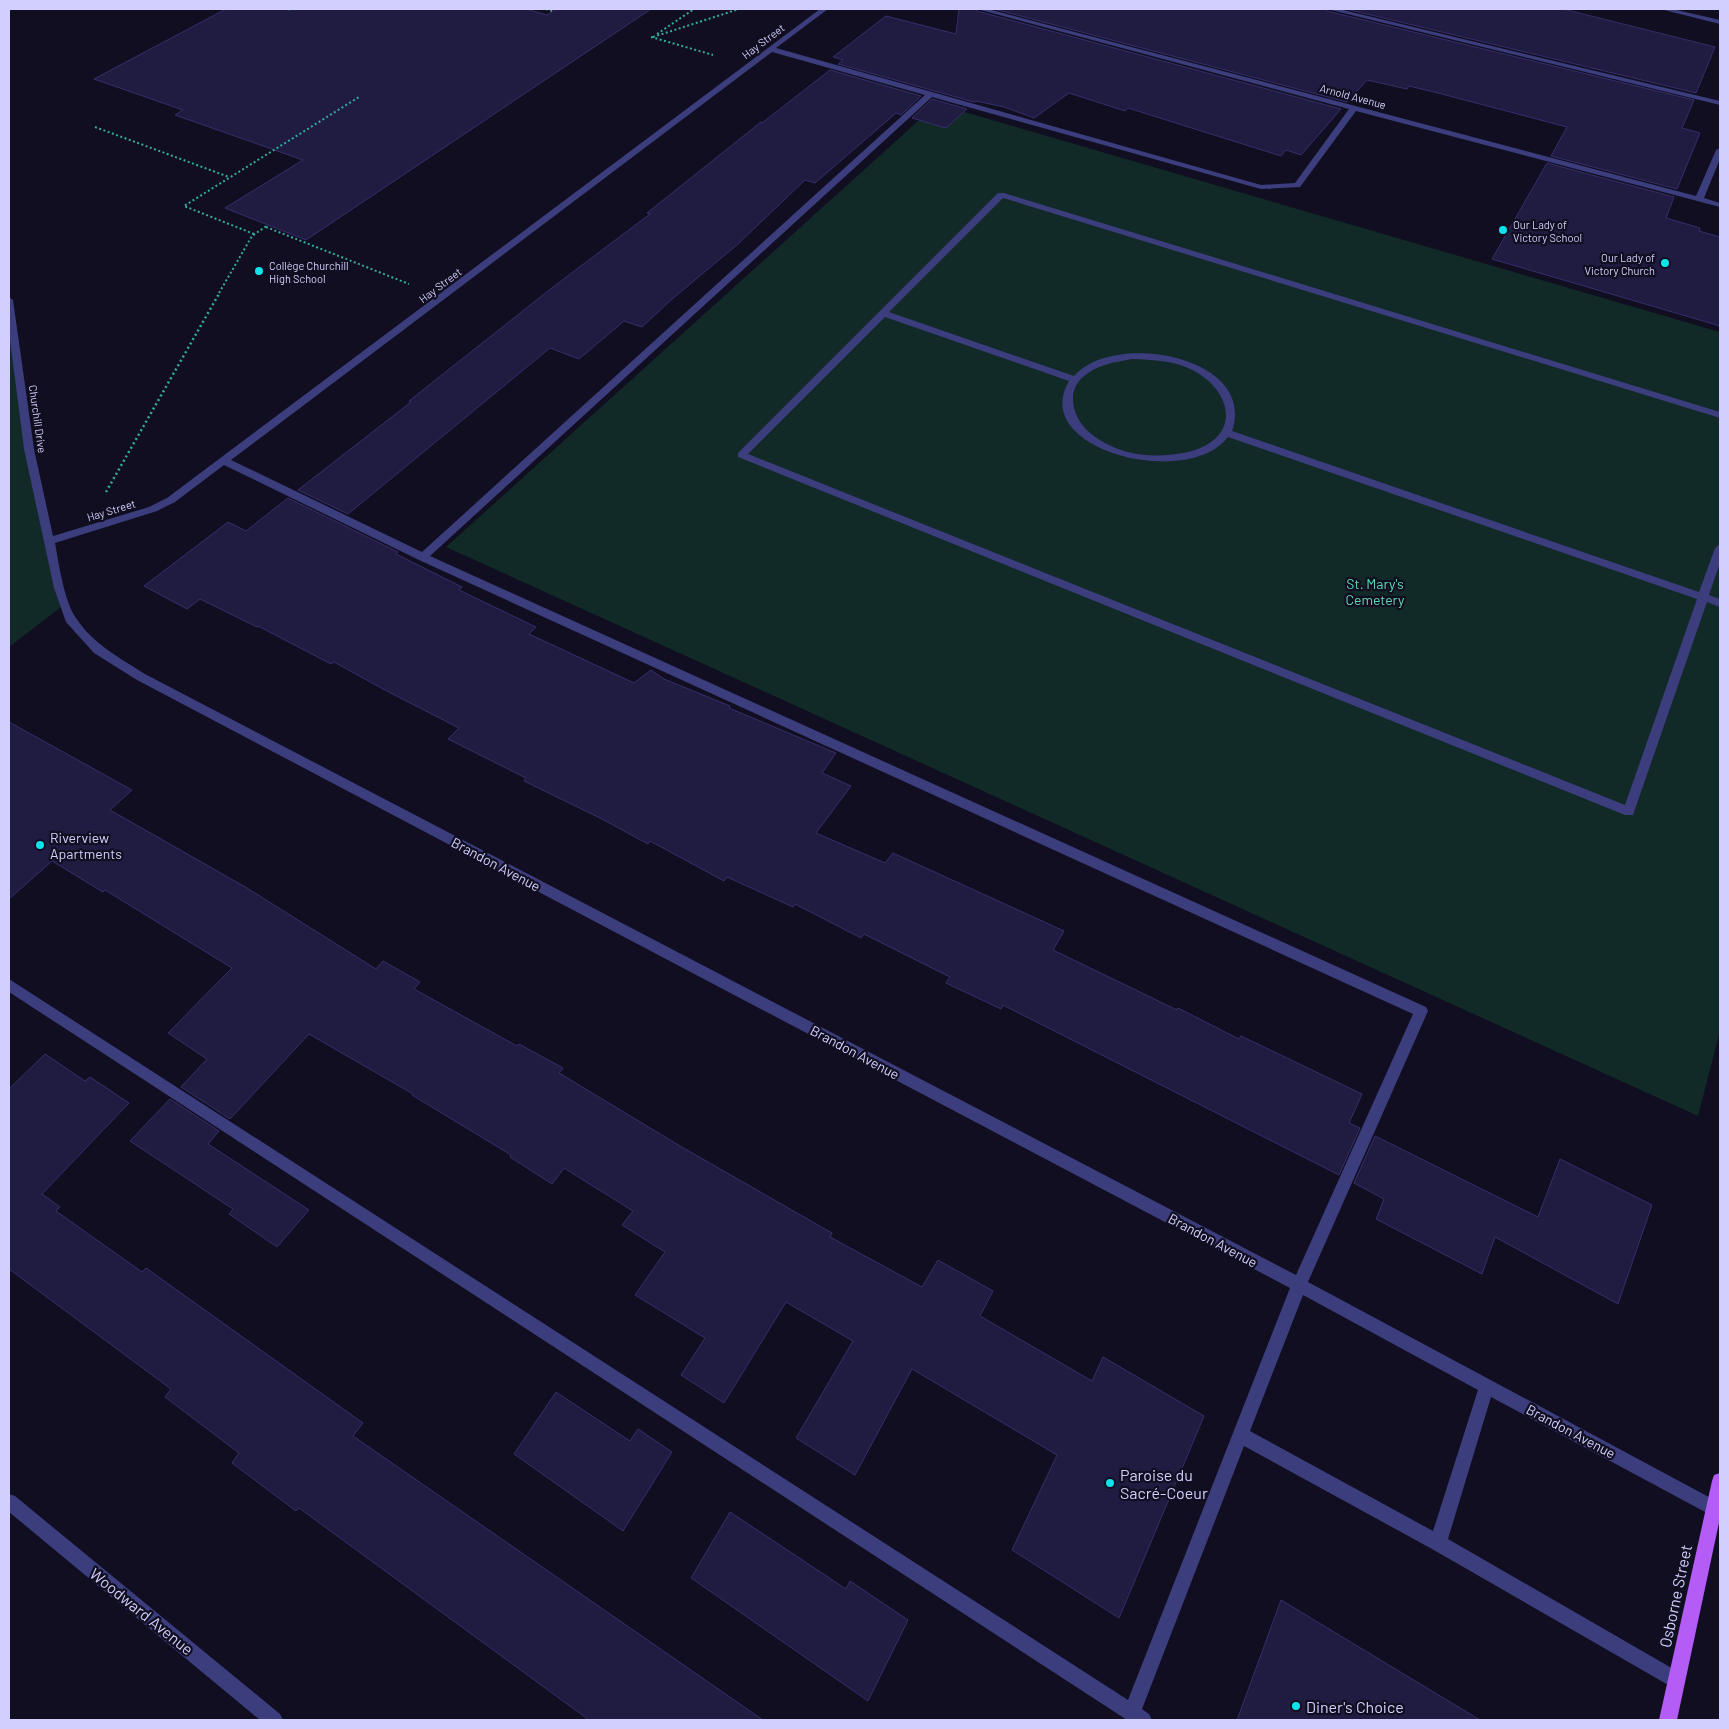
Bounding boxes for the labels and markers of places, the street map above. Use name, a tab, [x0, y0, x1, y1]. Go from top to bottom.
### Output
place label: Our Lady of Victory School	[1513, 218, 1582, 244]
marker: Our Lady of Victory School	[1497, 224, 1509, 236]
place label: Our Lady of Victory Church	[1584, 251, 1655, 277]
marker: Our Lady of Victory Church	[1659, 257, 1671, 269]
place label: Collège Churchill High School	[269, 259, 349, 285]
marker: Collège Churchill High School	[253, 265, 265, 277]
place label: Riverview Apartments	[50, 829, 122, 862]
marker: Riverview Apartments	[34, 839, 46, 851]
place label: Paroise du Sacré-Coeur	[1120, 1465, 1208, 1502]
marker: Paroise du Sacré-Coeur	[1104, 1477, 1116, 1489]
place label: Diner's Choice	[1306, 1697, 1404, 1716]
marker: Diner's Choice	[1290, 1700, 1302, 1712]

